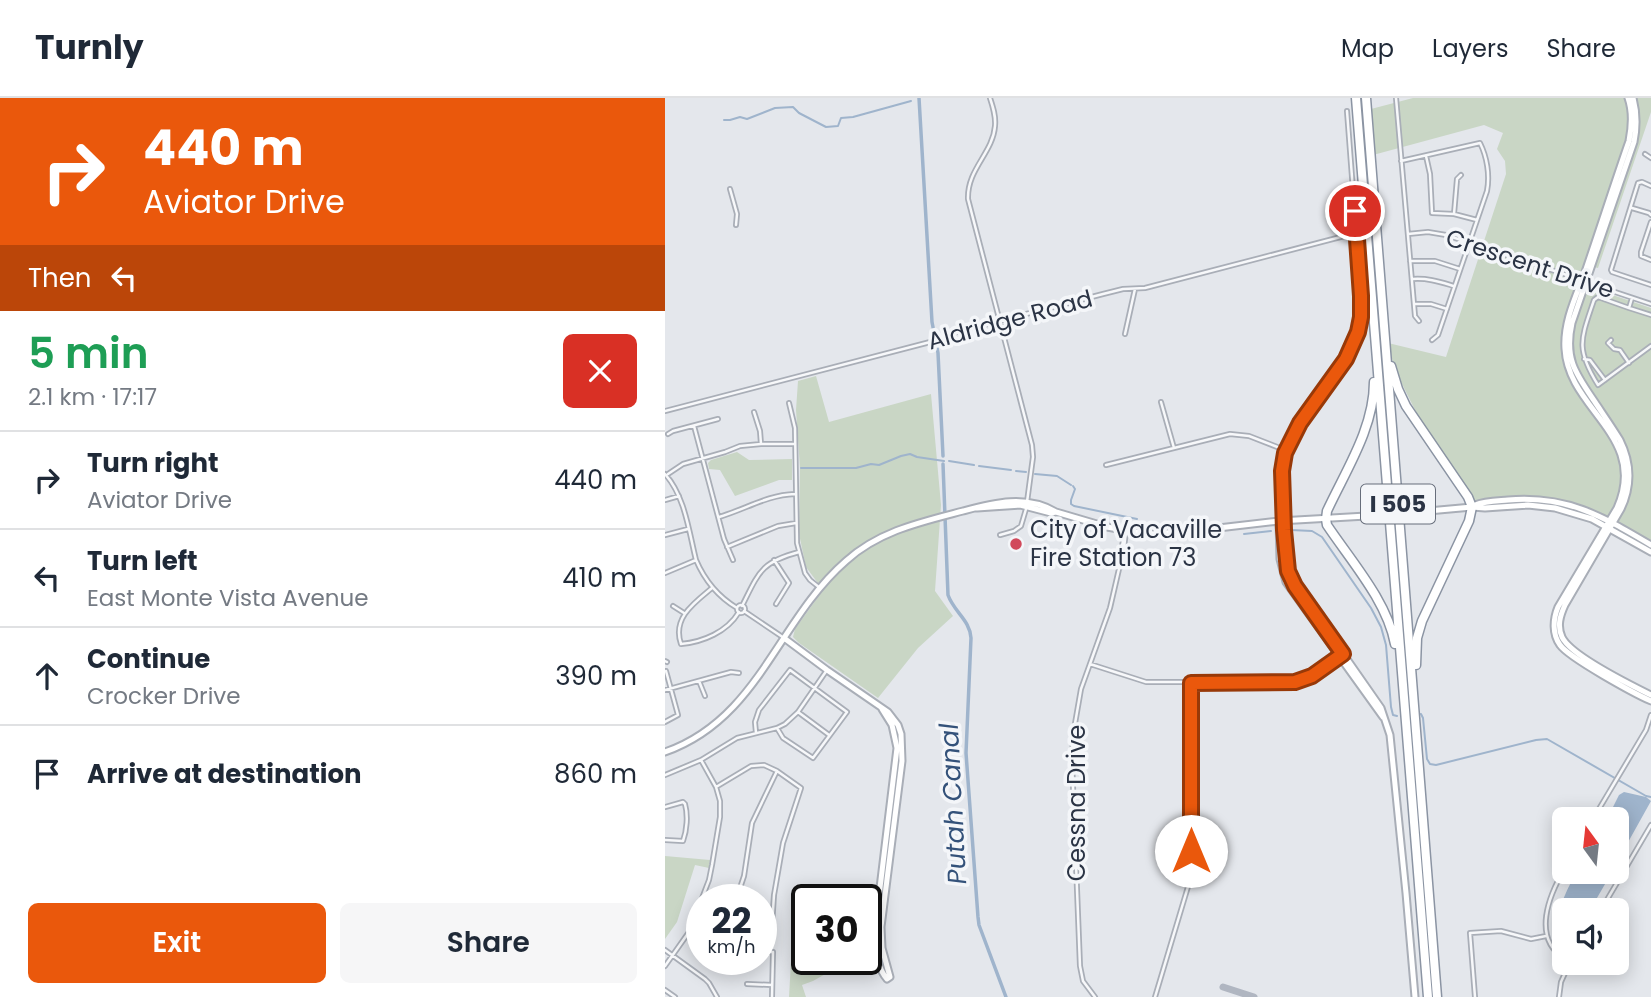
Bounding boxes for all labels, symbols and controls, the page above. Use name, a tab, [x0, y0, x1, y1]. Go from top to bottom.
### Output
text: Turnly	[35, 24, 144, 71]
text: Map	[1341, 32, 1394, 65]
text: Layers	[1432, 32, 1508, 65]
text: Share	[1546, 32, 1616, 65]
text: 440 m	[143, 114, 304, 182]
icon: right	[28, 126, 119, 217]
text: Aviator Drive	[143, 179, 345, 224]
pin	[1325, 181, 1385, 241]
icon: arrive	[1336, 192, 1374, 230]
street label: Crescent Drive	[1442, 221, 1618, 306]
icon: left	[105, 259, 143, 297]
text: Then	[28, 260, 91, 296]
street label: Aldridge Road	[924, 282, 1096, 357]
text: 5 min	[28, 324, 149, 383]
button: close	[563, 334, 637, 408]
text: 2.1 km · 17:17	[28, 381, 157, 413]
text: Turn right	[87, 445, 219, 481]
icon: right	[28, 461, 66, 499]
text: 440 m	[554, 462, 637, 498]
text: Aviator Drive	[87, 484, 232, 516]
road number: I 505	[1361, 484, 1435, 524]
place label: City of Vacaville Fire Station 73	[1030, 513, 1222, 574]
marker: City of Vacaville Fire Station 73	[1008, 536, 1024, 552]
text: Turn left	[87, 543, 198, 579]
icon: left	[28, 559, 66, 597]
text: 410 m	[562, 560, 637, 596]
text: East Monte Vista Avenue	[87, 582, 369, 614]
text: Continue	[87, 641, 210, 677]
icon: ahead	[28, 657, 66, 695]
text: 390 m	[555, 658, 637, 694]
text: Crocker Drive	[87, 680, 241, 712]
water label: Putah Canal	[931, 722, 975, 886]
street label: Cessna Drive	[1060, 725, 1093, 881]
icon: arrive	[28, 755, 66, 793]
text: Arrive at destination	[87, 756, 362, 792]
text: 860 m	[554, 756, 637, 792]
north arrow	[1552, 807, 1629, 884]
map controls	[1552, 807, 1629, 975]
position arrow	[1154, 814, 1228, 888]
speed limit sign: 30	[791, 884, 882, 975]
text: 22	[712, 896, 751, 945]
button: sound	[1552, 898, 1629, 975]
button: Exit	[28, 903, 326, 983]
button: Share	[340, 903, 637, 983]
text: km/h	[708, 934, 755, 959]

